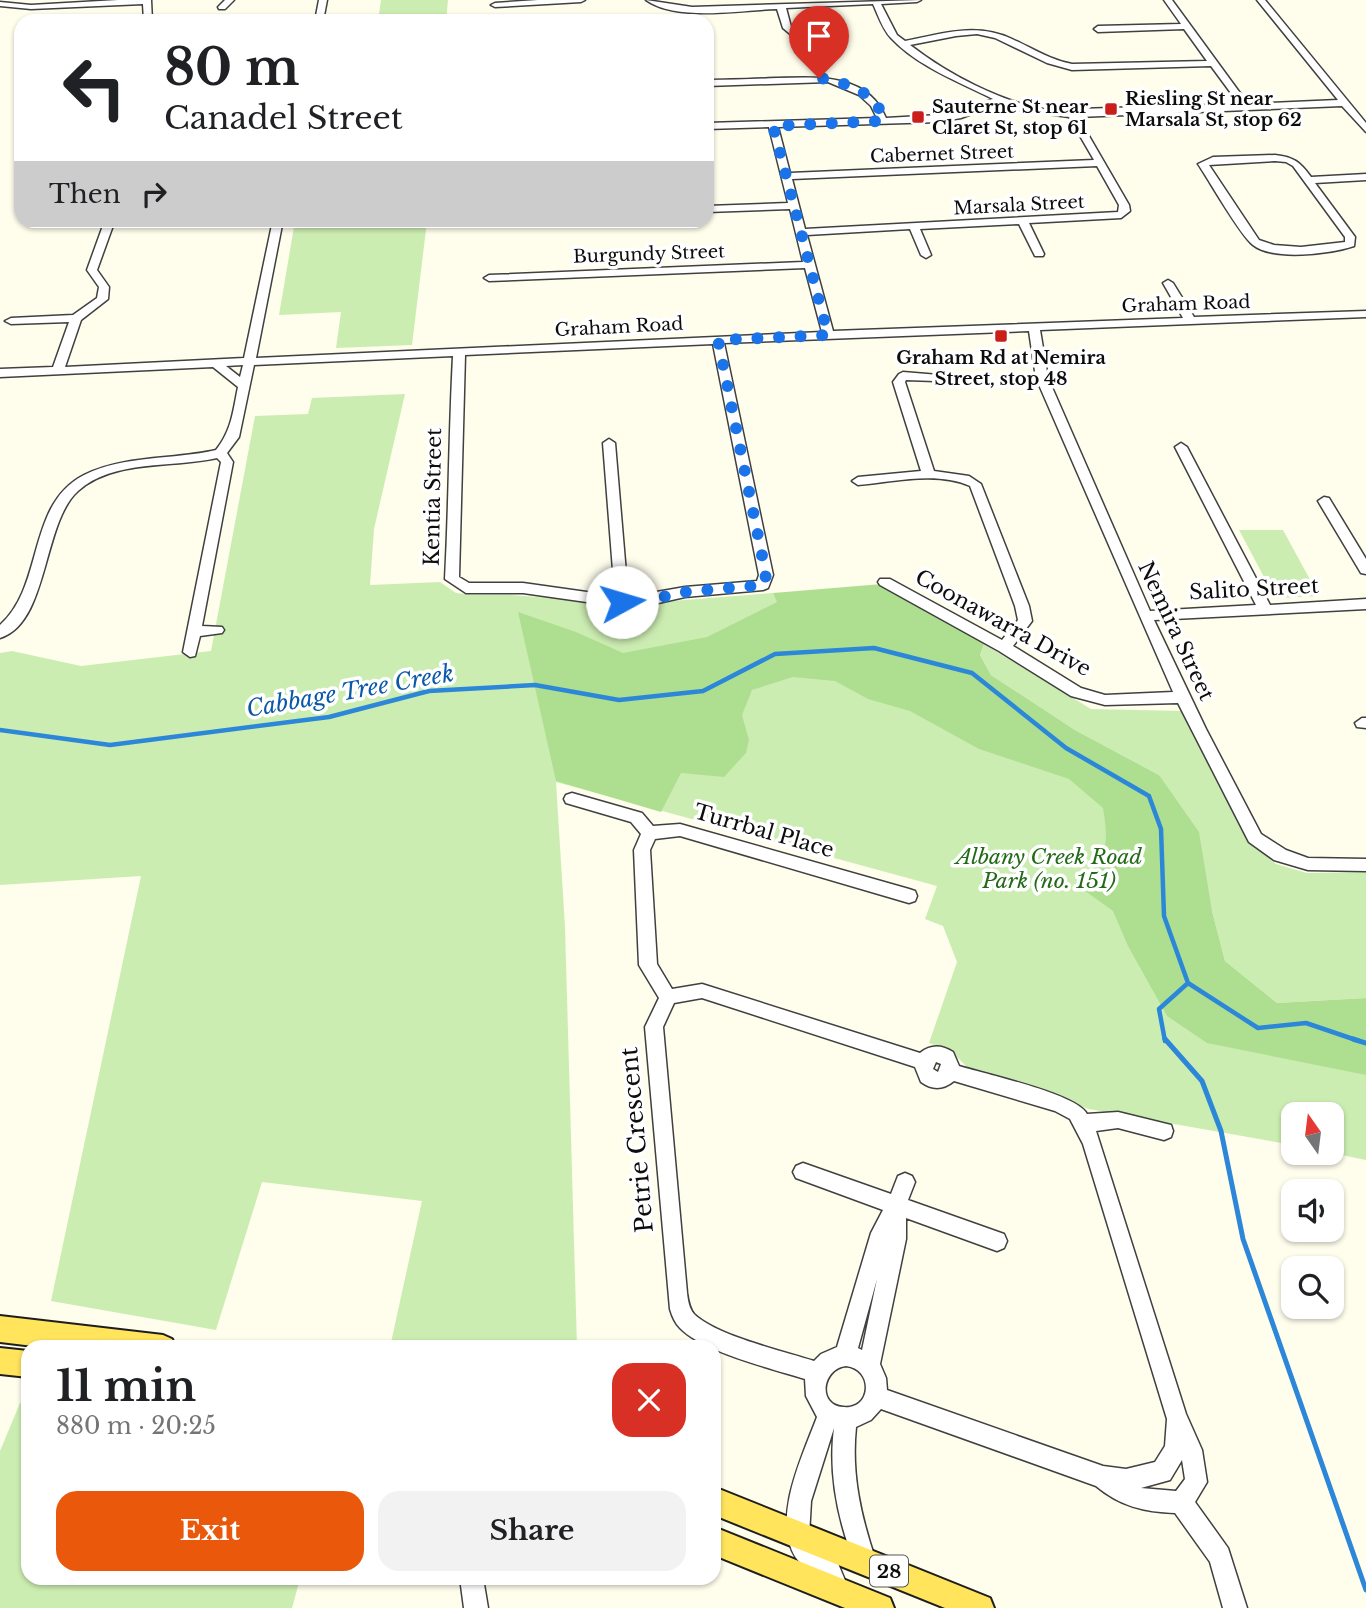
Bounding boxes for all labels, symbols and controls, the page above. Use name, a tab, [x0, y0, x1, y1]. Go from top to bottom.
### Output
pin	[789, 6, 849, 78]
icon: arrive	[800, 17, 838, 55]
text: 80 m	[164, 37, 299, 98]
icon: left	[49, 42, 140, 133]
place label: Riesling St near Marsala St, stop 62	[1125, 88, 1302, 131]
place label: Sauterne St near Claret St, stop 61	[932, 96, 1088, 139]
text: Canadel Street	[164, 98, 403, 138]
marker: Riesling St near Marsala St, stop 62	[1103, 101, 1119, 117]
marker: Sauterne St near Claret St, stop 61	[910, 109, 926, 125]
street label: Cabernet Street	[870, 140, 1014, 168]
icon: right	[135, 175, 173, 213]
text: Then	[49, 178, 121, 210]
street label: Marsala Street	[953, 191, 1085, 219]
street label: Burgundy Street	[573, 240, 725, 268]
street label: Graham Road	[1121, 291, 1251, 317]
street label: Graham Road	[554, 313, 684, 341]
marker: Graham Rd at Nemira Street, stop 48	[993, 328, 1009, 344]
place label: Graham Rd at Nemira Street, stop 48	[896, 347, 1106, 390]
street label: Kentia Street	[419, 428, 447, 566]
street label: Nemira Street	[1132, 557, 1220, 705]
street label: Coonawarra Drive	[911, 564, 1095, 682]
position arrow	[585, 565, 659, 639]
street label: Salito Street	[1188, 573, 1320, 605]
water label: Cabbage Tree Creek	[244, 659, 456, 723]
street label: Turrbal Place	[691, 799, 837, 863]
park label: Albany Creek Road Park (no. 151)	[953, 844, 1142, 894]
street label: Petrie Crescent	[614, 1046, 659, 1234]
north arrow	[1281, 1102, 1344, 1166]
map controls	[1281, 1102, 1344, 1319]
button: sound	[1281, 1179, 1344, 1242]
button: search	[1281, 1256, 1344, 1319]
text: 11 min	[56, 1360, 196, 1412]
button: close	[612, 1363, 686, 1437]
text: 880 m · 20:25	[56, 1412, 216, 1440]
button: Exit	[56, 1491, 364, 1571]
button: Share	[378, 1491, 686, 1571]
road number: 28	[870, 1555, 908, 1586]

